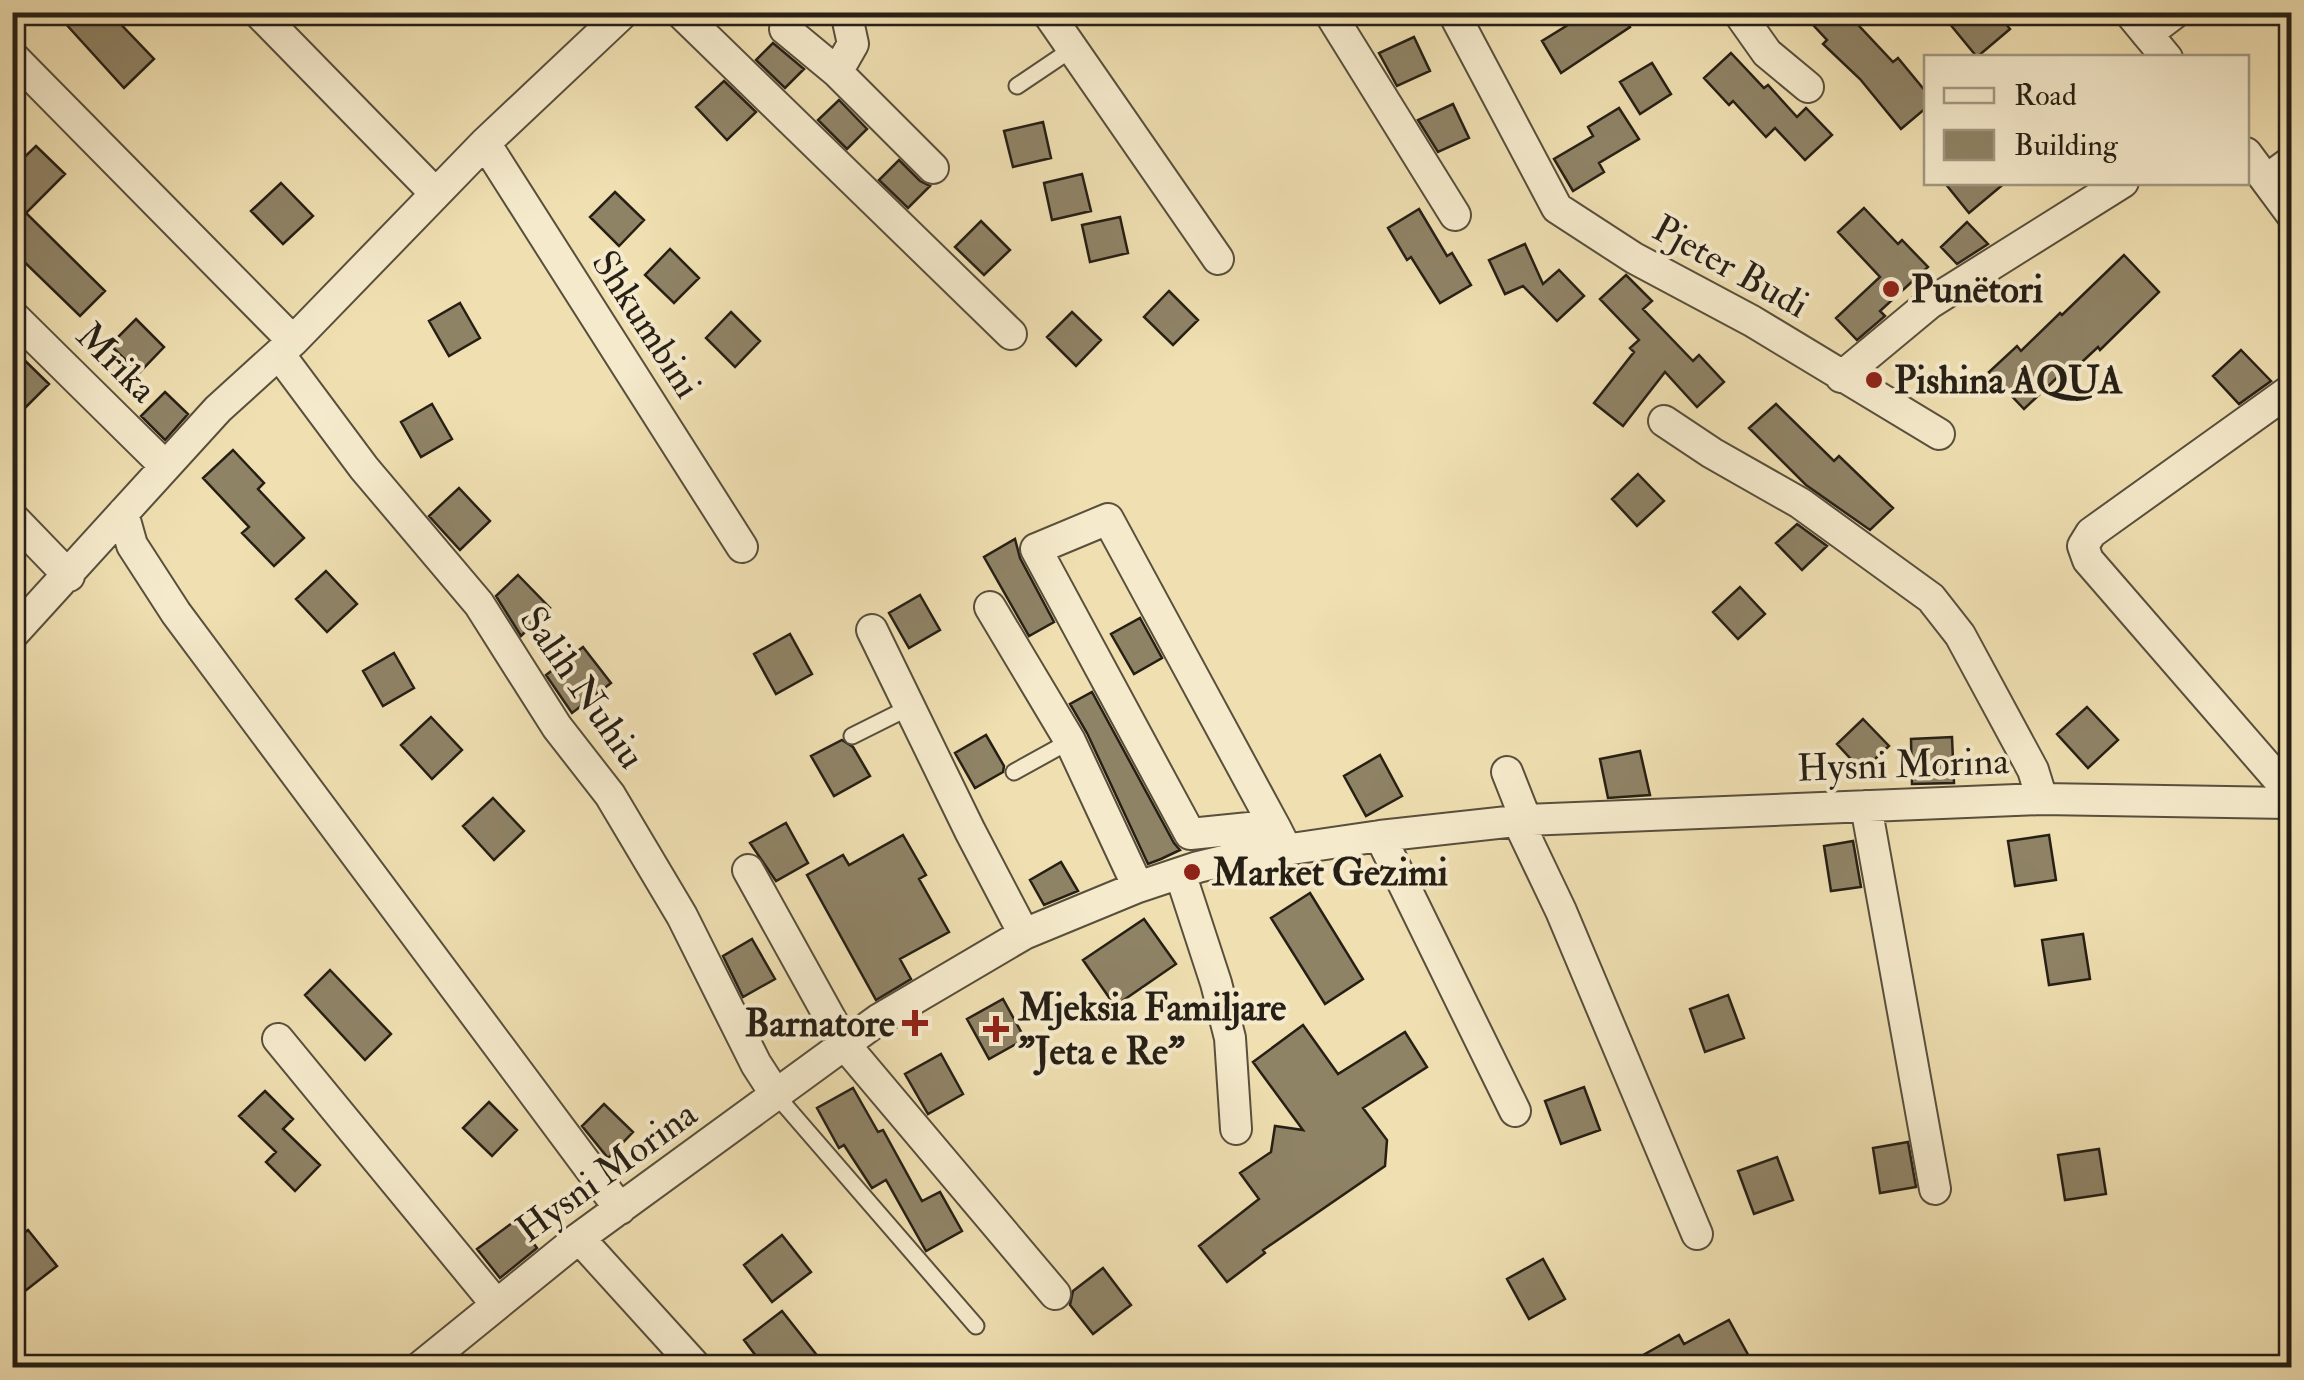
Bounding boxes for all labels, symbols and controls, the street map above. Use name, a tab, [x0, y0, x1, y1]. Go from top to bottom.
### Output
legend	[1924, 55, 2249, 185]
text: Road	[2014, 77, 2077, 114]
text: Building	[2014, 127, 2119, 164]
street label: Pjeter Budi	[1644, 205, 1817, 329]
street label: Shkumbini	[581, 242, 712, 407]
place label: Punëtori	[1911, 266, 2043, 314]
marker: Punëtori	[1880, 278, 1902, 300]
street label: Mrika	[66, 312, 167, 413]
place label: Pishina AQUA	[1894, 357, 2124, 405]
marker: Pishina AQUA	[1863, 369, 1885, 391]
street label: Salih Nuhiu	[509, 597, 655, 778]
street label: Hysni Morina	[1796, 737, 2010, 793]
place label: Market Gezimi	[1211, 849, 1448, 897]
marker: Market Gezimi	[1181, 861, 1203, 883]
place label: Mjeksia Familjare "Jeta e Re"	[1017, 984, 1286, 1076]
place label: Barnatore	[745, 1000, 895, 1048]
marker: Barnatore	[904, 1012, 926, 1034]
marker: Mjeksia Familjare "Jeta e Re"	[983, 1016, 1009, 1042]
street label: Hysni Morina	[507, 1090, 707, 1254]

